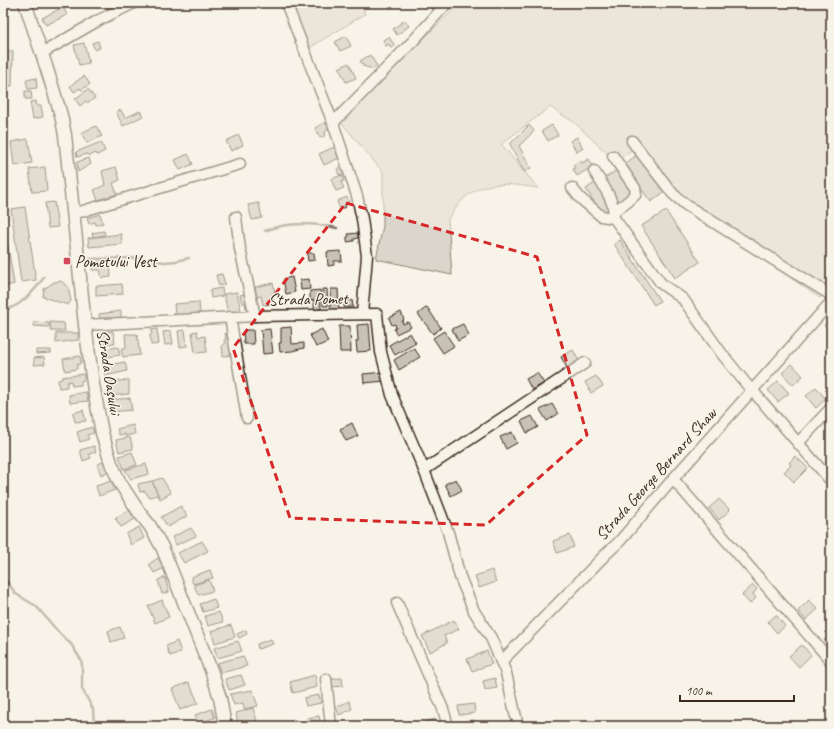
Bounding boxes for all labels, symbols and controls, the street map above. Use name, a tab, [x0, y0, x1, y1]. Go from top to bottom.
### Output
place label: Pometului Vest	[75, 251, 159, 272]
marker: Pometului Vest	[62, 256, 72, 266]
street label: Strada Pomet	[268, 288, 350, 310]
street label: Strada Oașului	[92, 328, 126, 419]
street label: Strada George Bernard Shaw	[591, 402, 722, 545]
scale bar	[680, 677, 794, 703]
text: 100 m	[686, 683, 713, 699]

